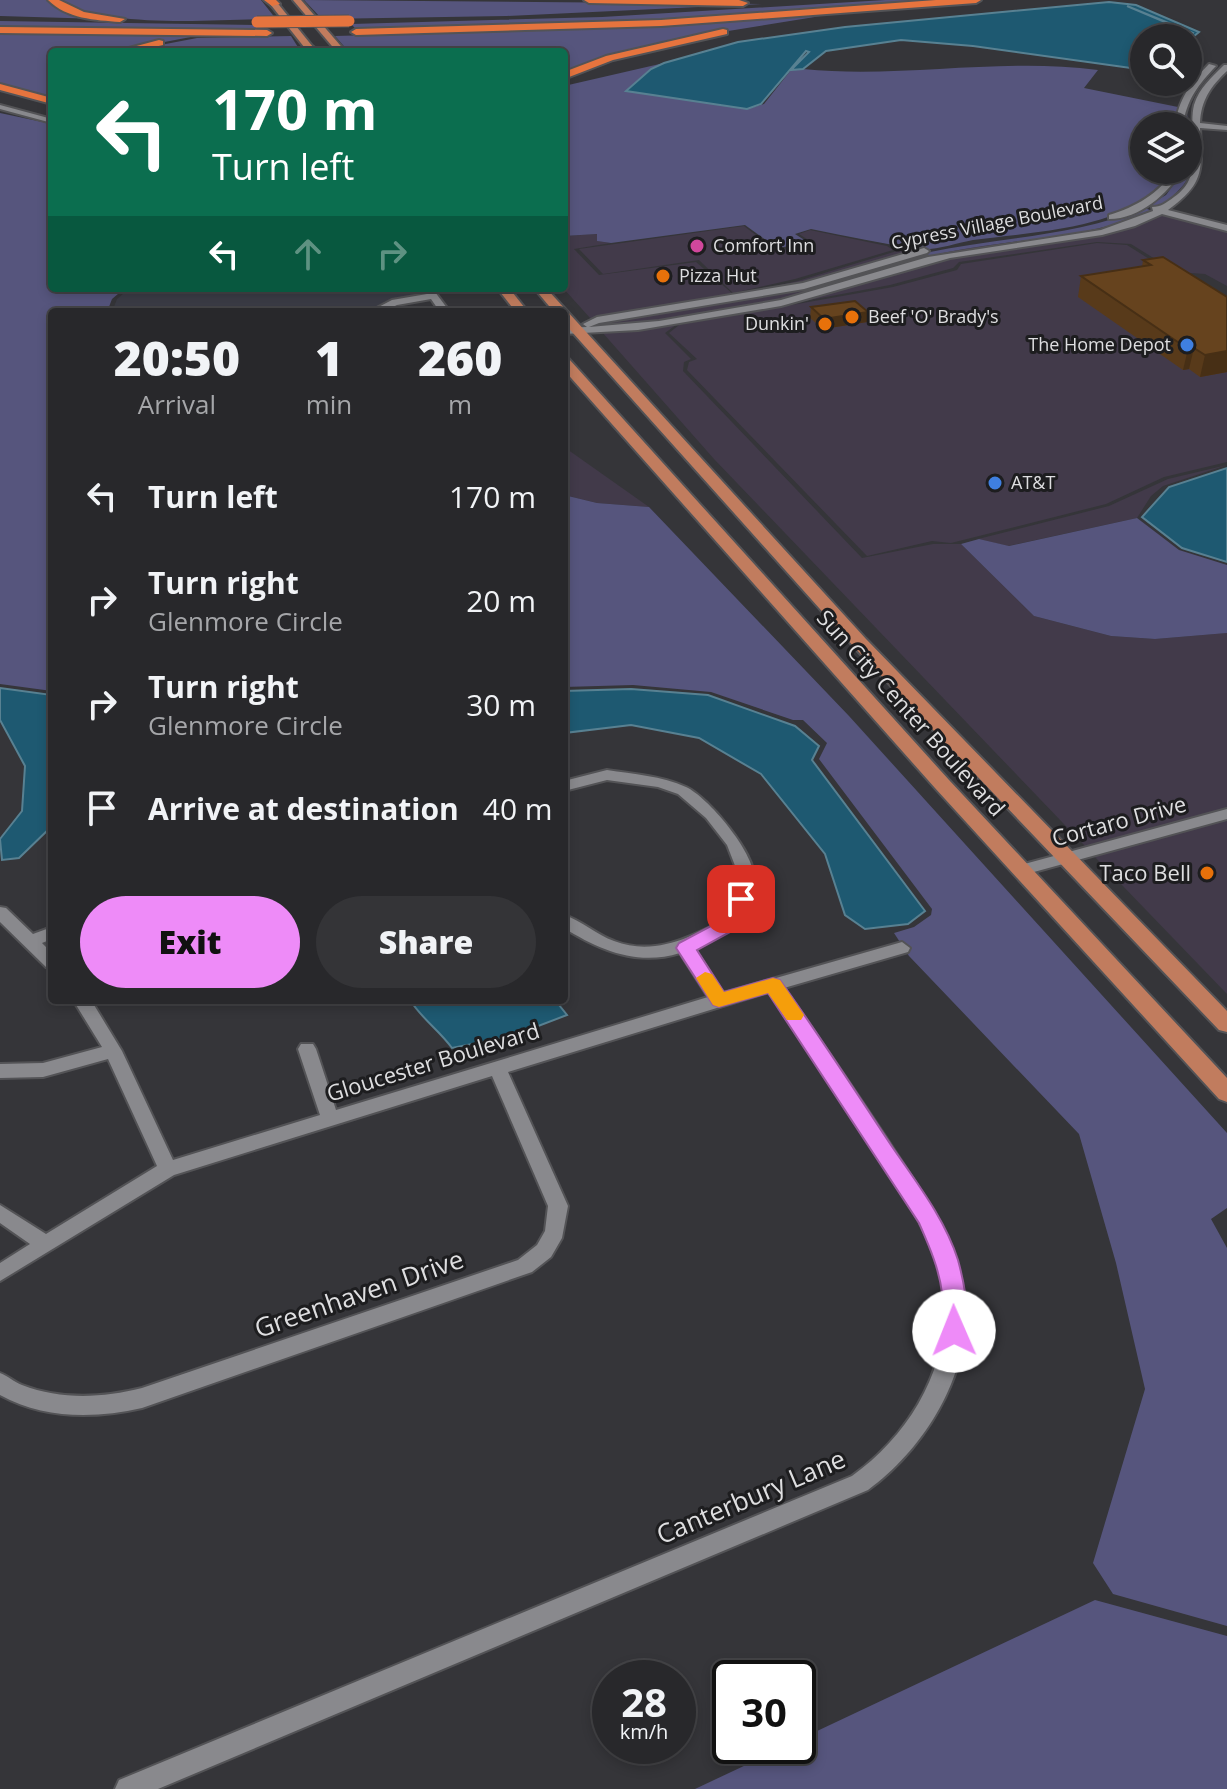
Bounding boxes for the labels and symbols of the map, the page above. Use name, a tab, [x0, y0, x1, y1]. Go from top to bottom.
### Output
street label: Cypress Village Boulevard	[889, 190, 1105, 254]
place label: Comfort Inn	[713, 233, 814, 257]
marker: Comfort Inn	[688, 237, 706, 255]
place label: Pizza Hut	[679, 263, 757, 287]
marker: Pizza Hut	[654, 267, 672, 285]
place label: Beef 'O' Brady's	[868, 304, 999, 328]
marker: Beef 'O' Brady's	[843, 308, 861, 326]
place label: Dunkin'	[745, 311, 809, 335]
marker: Dunkin'	[816, 315, 834, 333]
place label: The Home Depot	[1028, 332, 1171, 356]
marker: The Home Depot	[1178, 336, 1196, 354]
place label: AT&T	[1011, 470, 1055, 494]
marker: AT&T	[986, 474, 1004, 492]
street label: Sun City Center Boulevard	[811, 603, 1013, 822]
street label: Cortaro Drive	[1048, 788, 1189, 852]
place label: Taco Bell	[1099, 857, 1191, 887]
marker: Taco Bell	[1198, 864, 1216, 882]
pin	[707, 865, 775, 933]
street label: Gloucester Boulevard	[323, 1014, 543, 1108]
street label: Greenhaven Drive	[249, 1240, 468, 1346]
position arrow	[912, 1289, 996, 1373]
street label: Canterbury Lane	[651, 1440, 851, 1552]
speed limit sign: 30	[712, 1660, 816, 1764]

